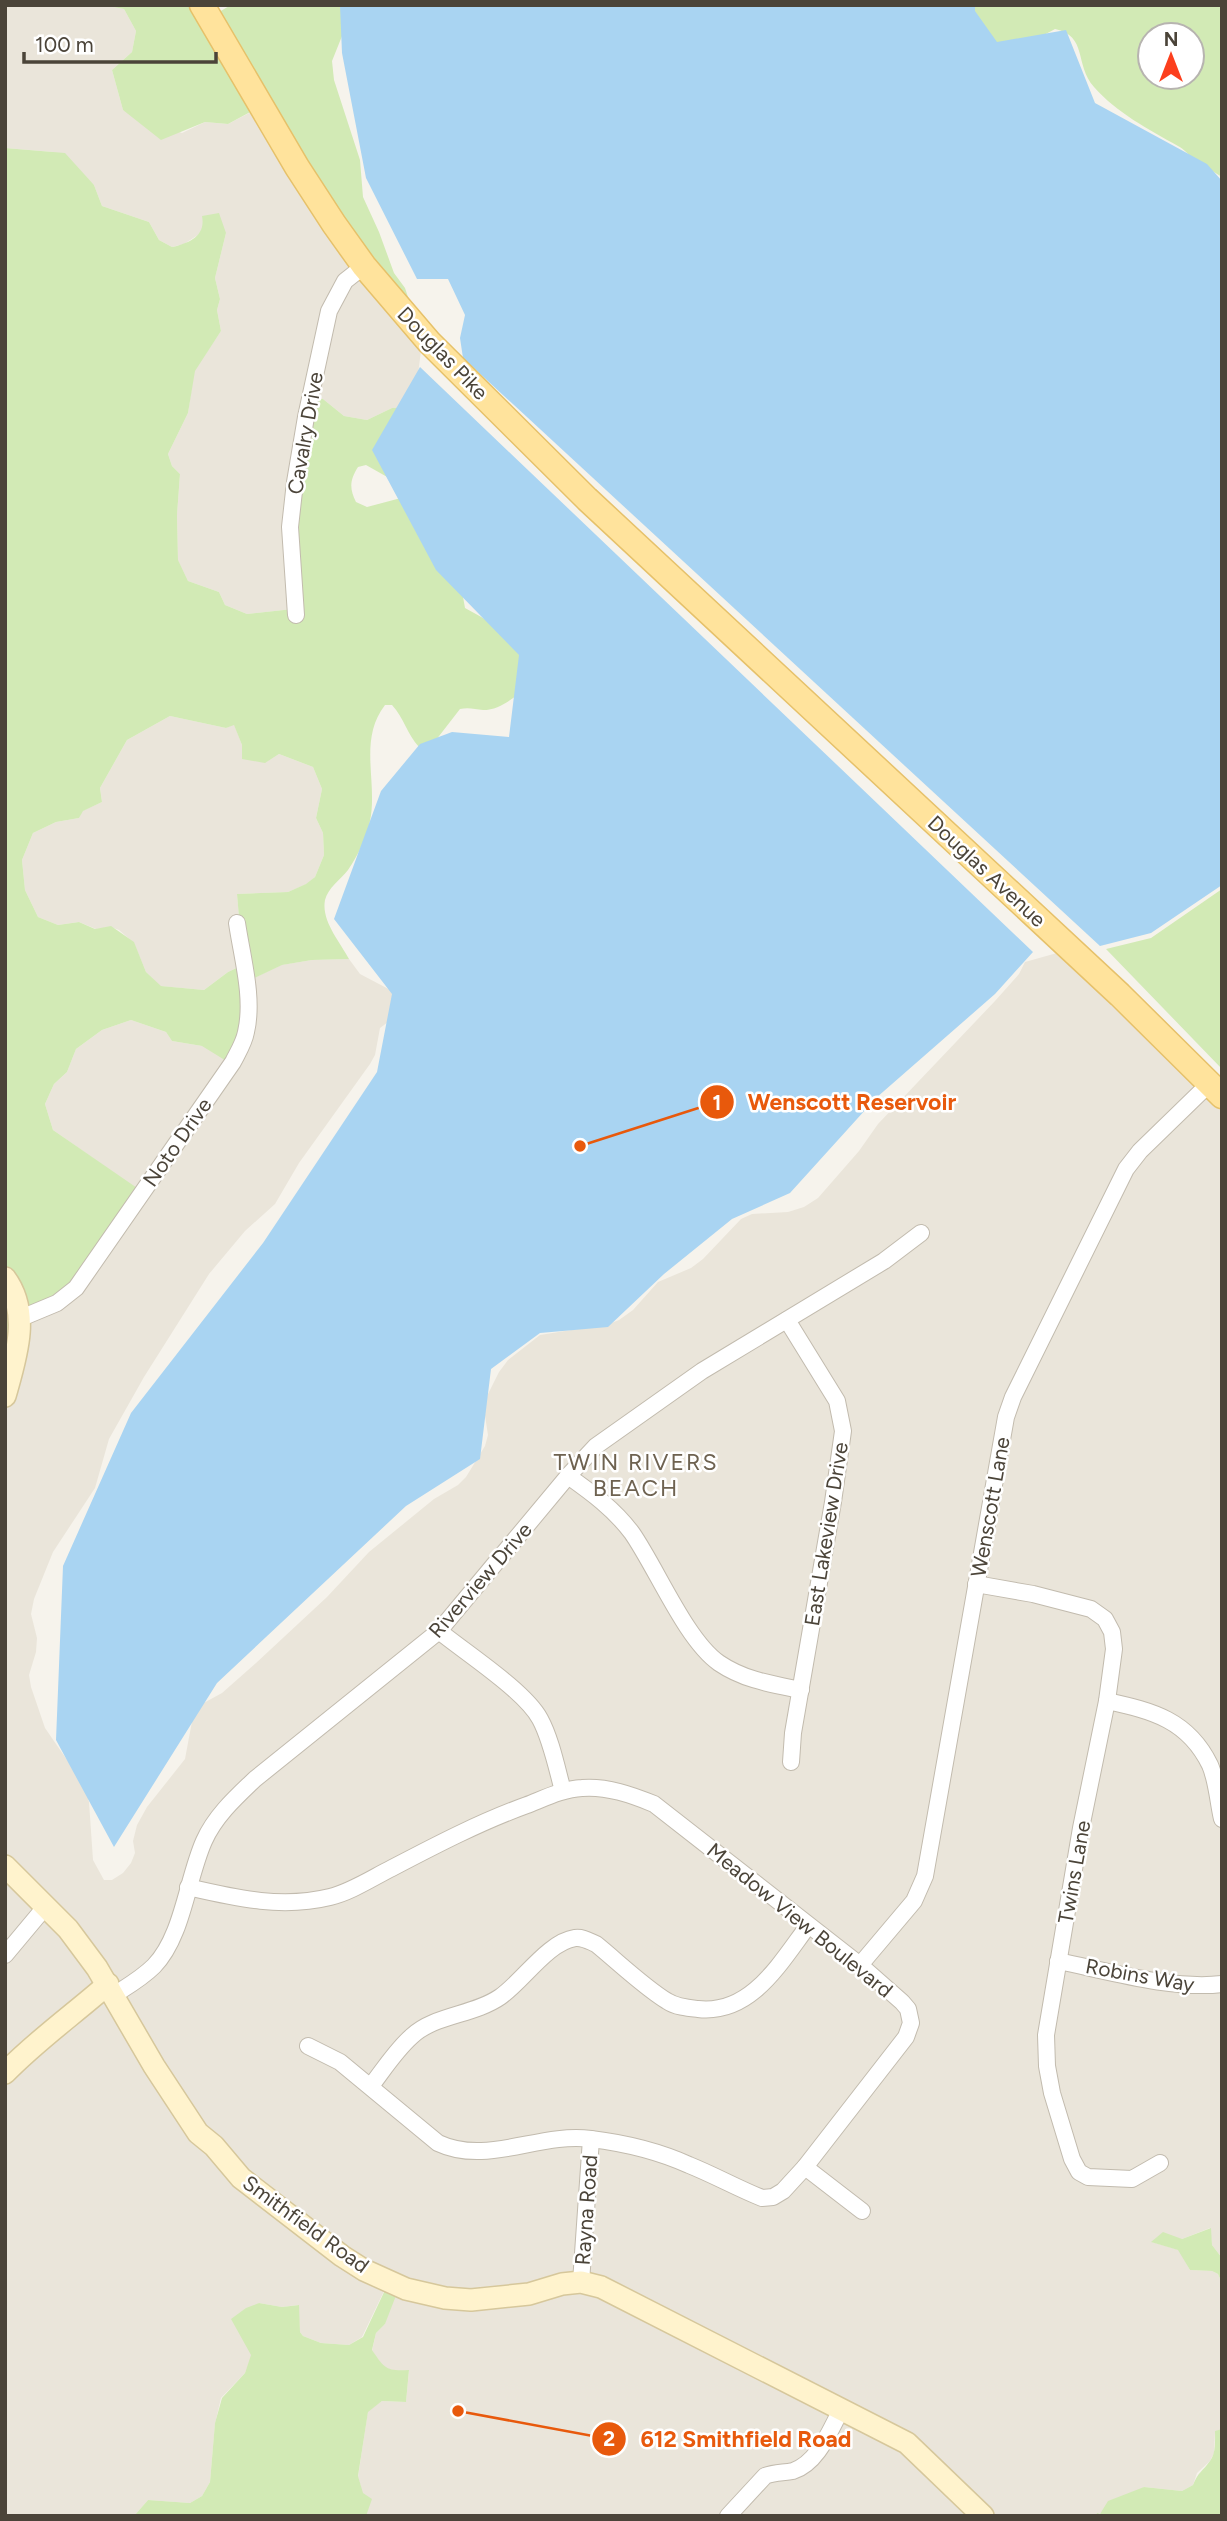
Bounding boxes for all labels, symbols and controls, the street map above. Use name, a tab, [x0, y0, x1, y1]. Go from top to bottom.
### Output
scale bar	[24, 21, 217, 65]
north arrow	[1136, 21, 1206, 91]
text: N	[1164, 28, 1178, 51]
text: 100 m	[35, 32, 94, 57]
street label: Douglas Pike	[393, 301, 493, 405]
street label: Cavalry Drive	[282, 370, 328, 496]
street label: Douglas Avenue	[923, 810, 1051, 932]
callout: Wenscott Reservoir	[699, 1080, 970, 1124]
text: Wenscott Reservoir	[748, 1088, 956, 1116]
text: 1	[713, 1090, 721, 1115]
street label: Noto Drive	[137, 1093, 217, 1191]
street label: Wenscott Lane	[965, 1435, 1015, 1579]
street label: East Lakeview Drive	[799, 1440, 853, 1628]
district label: TWIN RIVERS BEACH	[553, 1448, 719, 1502]
street label: Riverview Drive	[423, 1517, 537, 1643]
street label: Twins Lane	[1053, 1819, 1095, 1925]
street label: Meadow View Boulevard	[702, 1837, 898, 2003]
street label: Robins Way	[1084, 1953, 1196, 1997]
street label: Rayna Road	[570, 2154, 602, 2266]
street label: Smithfield Road	[238, 2170, 374, 2278]
callout: 612 Smithfield Road	[592, 2417, 866, 2461]
text: 612 Smithfield Road	[640, 2425, 852, 2453]
text: 2	[603, 2426, 615, 2451]

